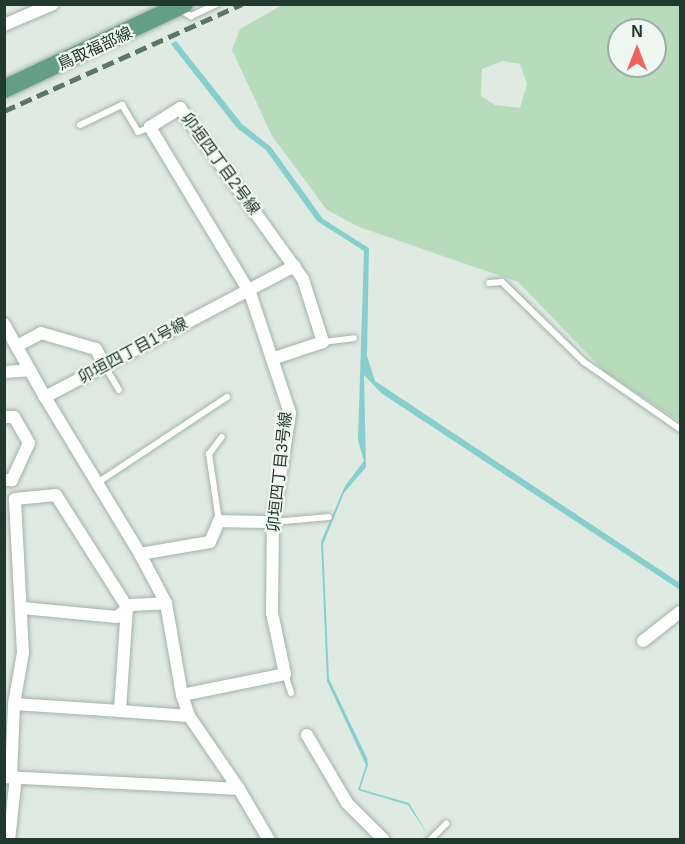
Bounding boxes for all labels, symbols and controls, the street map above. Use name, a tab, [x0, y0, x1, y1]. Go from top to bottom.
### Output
north arrow	[607, 18, 667, 78]
street label: 鳥取福部線	[55, 23, 135, 75]
text: N	[631, 23, 643, 40]
street label: 卯垣四丁目2号線	[177, 109, 263, 219]
street label: 卯垣四丁目1号線	[75, 314, 191, 388]
street label: 卯垣四丁目3号線	[264, 411, 296, 533]

